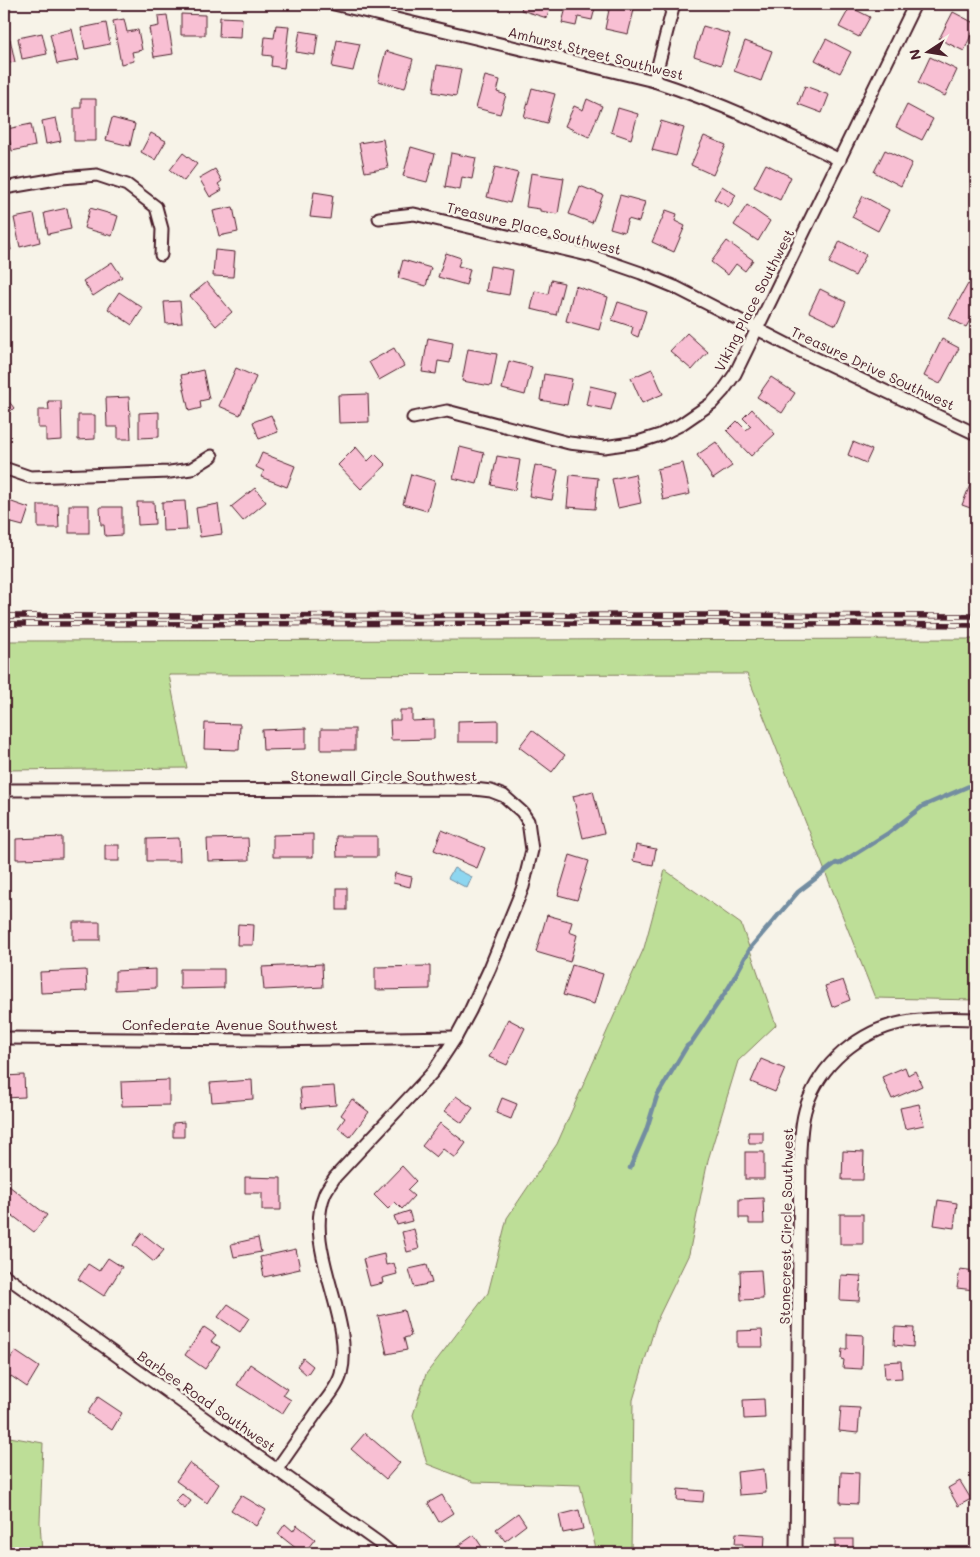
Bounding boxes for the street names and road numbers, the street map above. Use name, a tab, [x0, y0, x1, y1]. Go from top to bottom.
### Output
street label: Amhurst Street Southwest	[506, 22, 686, 84]
street label: Treasure Place Southwest	[445, 197, 623, 259]
street label: Viking Place Southwest	[710, 225, 798, 375]
street label: Treasure Drive Southwest	[788, 322, 958, 414]
street label: Stonewall Circle Southwest	[291, 766, 477, 785]
street label: Confederate Avenue Southwest	[122, 1015, 338, 1034]
street label: Stonecrest Circle Southwest	[775, 1127, 797, 1325]
street label: Barbee Road Southwest	[134, 1346, 280, 1456]

